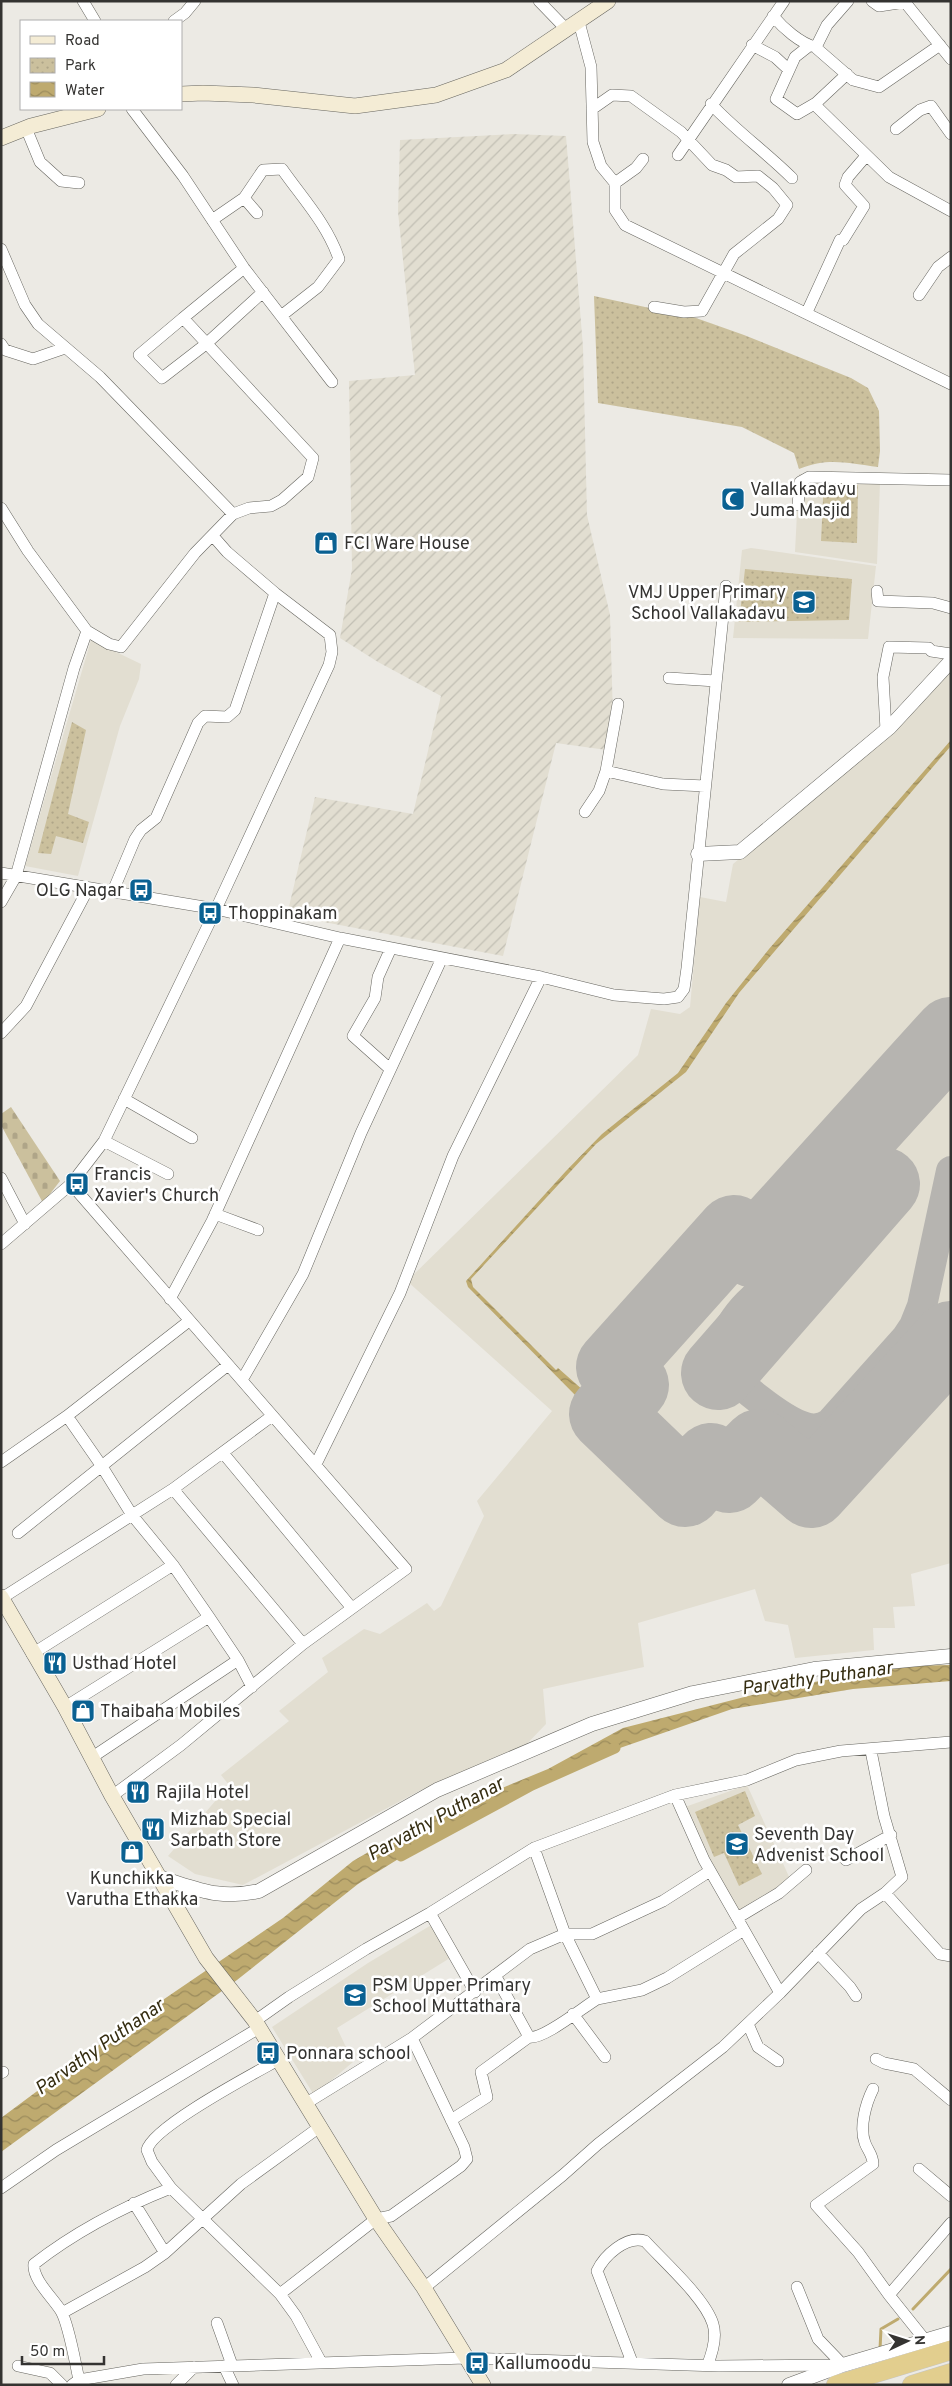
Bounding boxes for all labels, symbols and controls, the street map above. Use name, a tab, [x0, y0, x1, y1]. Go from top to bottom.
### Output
legend	[20, 20, 182, 110]
text: Road	[65, 32, 100, 51]
text: Park	[65, 57, 96, 76]
text: Water	[65, 82, 105, 101]
place label: Vallakkadavu Juma Masjid	[750, 479, 856, 523]
mosque icon: Vallakkadavu Juma Masjid	[720, 486, 746, 512]
shop icon: FCI Ware House	[313, 530, 339, 556]
place label: FCI Ware House	[344, 533, 470, 556]
place label: VMJ Upper Primary School Vallakadavu	[628, 582, 786, 626]
school or university icon: VMJ Upper Primary School Vallakadavu	[791, 589, 817, 615]
bus stop icon: OLG Nagar	[128, 877, 154, 903]
place label: OLG Nagar	[36, 880, 124, 903]
bus stop icon: Thoppinakam	[197, 900, 223, 926]
place label: Thoppinakam	[228, 903, 337, 926]
place label: Francis Xavier's Church	[94, 1164, 219, 1208]
bus stop icon: Francis Xavier's Church	[64, 1171, 90, 1197]
restaurant icon: Usthad Hotel	[42, 1650, 68, 1676]
place label: Usthad Hotel	[72, 1653, 177, 1676]
water label: Parvathy Puthanar	[740, 1656, 896, 1701]
shop icon: Thaibaha Mobiles	[70, 1698, 96, 1724]
place label: Thaibaha Mobiles	[100, 1701, 240, 1724]
water label: Parvathy Puthanar	[363, 1771, 510, 1867]
restaurant icon: Rajila Hotel	[125, 1779, 151, 1805]
place label: Rajila Hotel	[156, 1782, 249, 1805]
place label: Mizhab Special Sarbath Store	[170, 1809, 291, 1853]
restaurant icon: Mizhab Special Sarbath Store	[140, 1816, 166, 1842]
place label: Seventh Day Advenist School	[754, 1824, 884, 1868]
school or university icon: Seventh Day Advenist School	[724, 1831, 750, 1857]
shop icon: Kunchikka Varutha Ethakka	[119, 1839, 145, 1865]
place label: Kunchikka Varutha Ethakka	[66, 1868, 198, 1912]
place label: PSM Upper Primary School Muttathara	[372, 1975, 531, 2019]
school or university icon: PSM Upper Primary School Muttathara	[342, 1982, 368, 2008]
water label: Parvathy Puthanar	[31, 1993, 171, 2101]
bus stop icon: Ponnara school	[255, 2040, 281, 2066]
place label: Ponnara school	[286, 2043, 411, 2066]
north arrow	[882, 2316, 932, 2366]
scale bar	[22, 2334, 105, 2366]
text: N	[910, 2335, 927, 2346]
text: 50 m	[30, 2343, 65, 2362]
bus stop icon: Kallumoodu	[464, 2350, 490, 2376]
place label: Kallumoodu	[494, 2353, 591, 2376]

